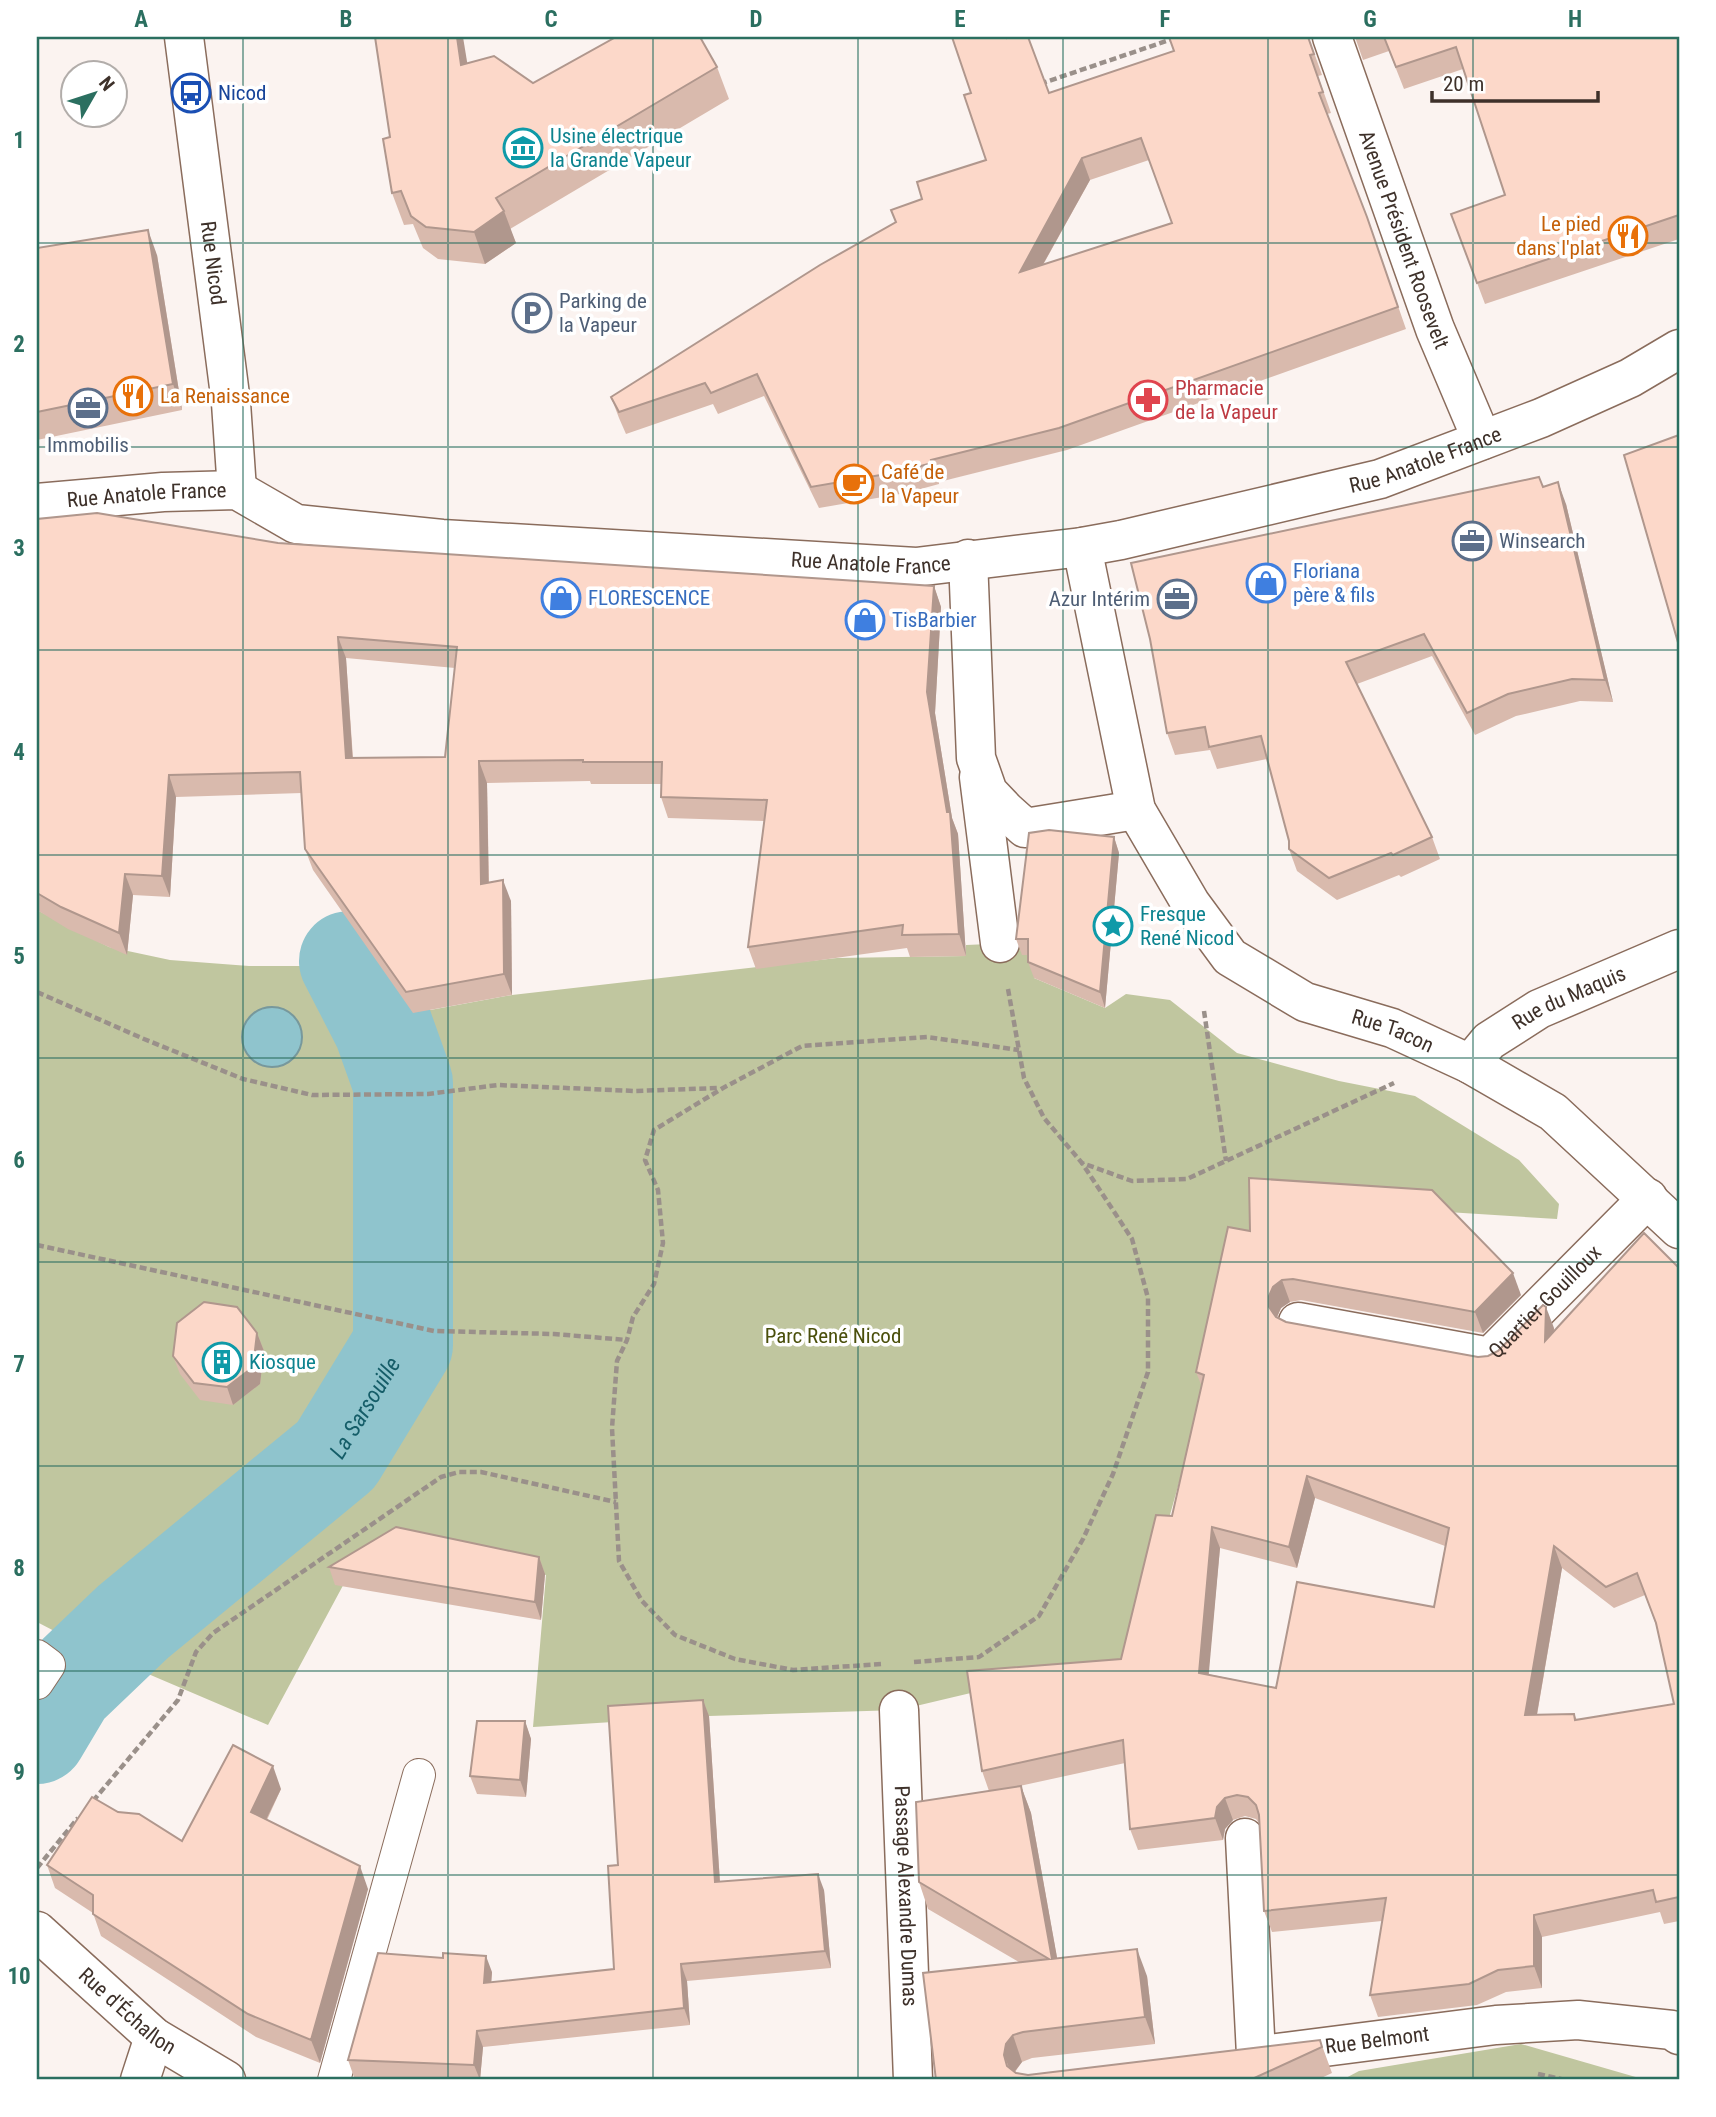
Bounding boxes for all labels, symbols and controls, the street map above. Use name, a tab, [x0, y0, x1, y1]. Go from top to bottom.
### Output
text: A	[134, 6, 148, 33]
text: B	[340, 6, 352, 33]
text: C	[544, 6, 558, 33]
text: D	[750, 6, 763, 33]
text: E	[954, 6, 966, 33]
text: F	[1160, 6, 1171, 33]
text: G	[1363, 6, 1377, 33]
text: H	[1568, 6, 1582, 33]
north arrow	[60, 60, 130, 130]
scale bar	[1432, 60, 1599, 104]
text: N	[94, 72, 119, 95]
bus stop icon: Nicod	[170, 72, 212, 114]
text: 20 m	[1443, 72, 1484, 96]
place label: Nicod	[218, 81, 267, 105]
place label: Usine électrique la Grande Vapeur	[550, 124, 692, 172]
text: 1	[13, 127, 25, 154]
museum icon: Usine électrique la Grande Vapeur	[502, 127, 544, 169]
street label: Avenue Président Roosevelt	[1354, 127, 1454, 353]
place label: Le pied dans l'plat	[1516, 212, 1601, 260]
restaurant icon: Le pied dans l'plat	[1607, 215, 1649, 257]
street label: Rue Nicod	[196, 220, 230, 307]
place label: Parking de la Vapeur	[559, 289, 647, 337]
parking icon: Parking de la Vapeur	[511, 292, 553, 334]
text: 2	[13, 331, 25, 358]
restaurant icon: La Renaissance	[112, 375, 154, 417]
place label: Pharmacie de la Vapeur	[1175, 376, 1278, 424]
pharmacy icon: Pharmacie de la Vapeur	[1127, 379, 1169, 421]
place label: La Renaissance	[160, 384, 290, 408]
office icon: Immobilis	[67, 387, 109, 429]
street label: Rue Anatole France	[1347, 422, 1505, 498]
place label: Immobilis	[47, 433, 129, 457]
place label: Café de la Vapeur	[881, 460, 959, 508]
cafe icon: Café de la Vapeur	[833, 463, 875, 505]
street label: Rue Anatole France	[66, 478, 227, 512]
office icon: Winsearch	[1451, 520, 1493, 562]
place label: Winsearch	[1499, 529, 1586, 553]
text: 3	[13, 535, 25, 562]
street label: Rue Anatole France	[790, 548, 952, 580]
place label: Floriana père & fils	[1293, 559, 1375, 607]
shop icon: Floriana père & fils	[1245, 562, 1287, 604]
shop icon: FLORESCENCE	[540, 577, 582, 619]
office icon: Azur Intérim	[1156, 578, 1198, 620]
place label: FLORESCENCE	[588, 586, 710, 610]
place label: Azur Intérim	[1049, 587, 1150, 611]
shop icon: TisBarbier	[844, 599, 886, 641]
place label: TisBarbier	[892, 608, 977, 632]
text: 4	[13, 739, 25, 766]
place label: Fresque René Nicod	[1140, 902, 1234, 950]
place icon: Fresque René Nicod	[1092, 905, 1134, 947]
text: 5	[13, 943, 25, 970]
street label: Rue du Maquis	[1508, 961, 1629, 1035]
street label: Rue Tacon	[1349, 1005, 1437, 1058]
text: 6	[13, 1147, 25, 1174]
street label: Quartier Gouilloux	[1484, 1240, 1606, 1363]
park label: Parc René Nicod	[765, 1324, 901, 1348]
building icon: Kiosque	[201, 1341, 243, 1383]
place label: Kiosque	[249, 1350, 316, 1374]
text: 7	[13, 1351, 25, 1378]
water label: La Sarsouille	[324, 1352, 406, 1463]
text: 8	[13, 1555, 25, 1582]
text: 9	[13, 1759, 25, 1786]
street label: Passage Alexandre Dumas	[890, 1785, 922, 2007]
text: 10	[7, 1963, 31, 1990]
street label: Rue d'Échallon	[74, 1963, 180, 2059]
street label: Rue Belmont	[1324, 2022, 1431, 2059]

